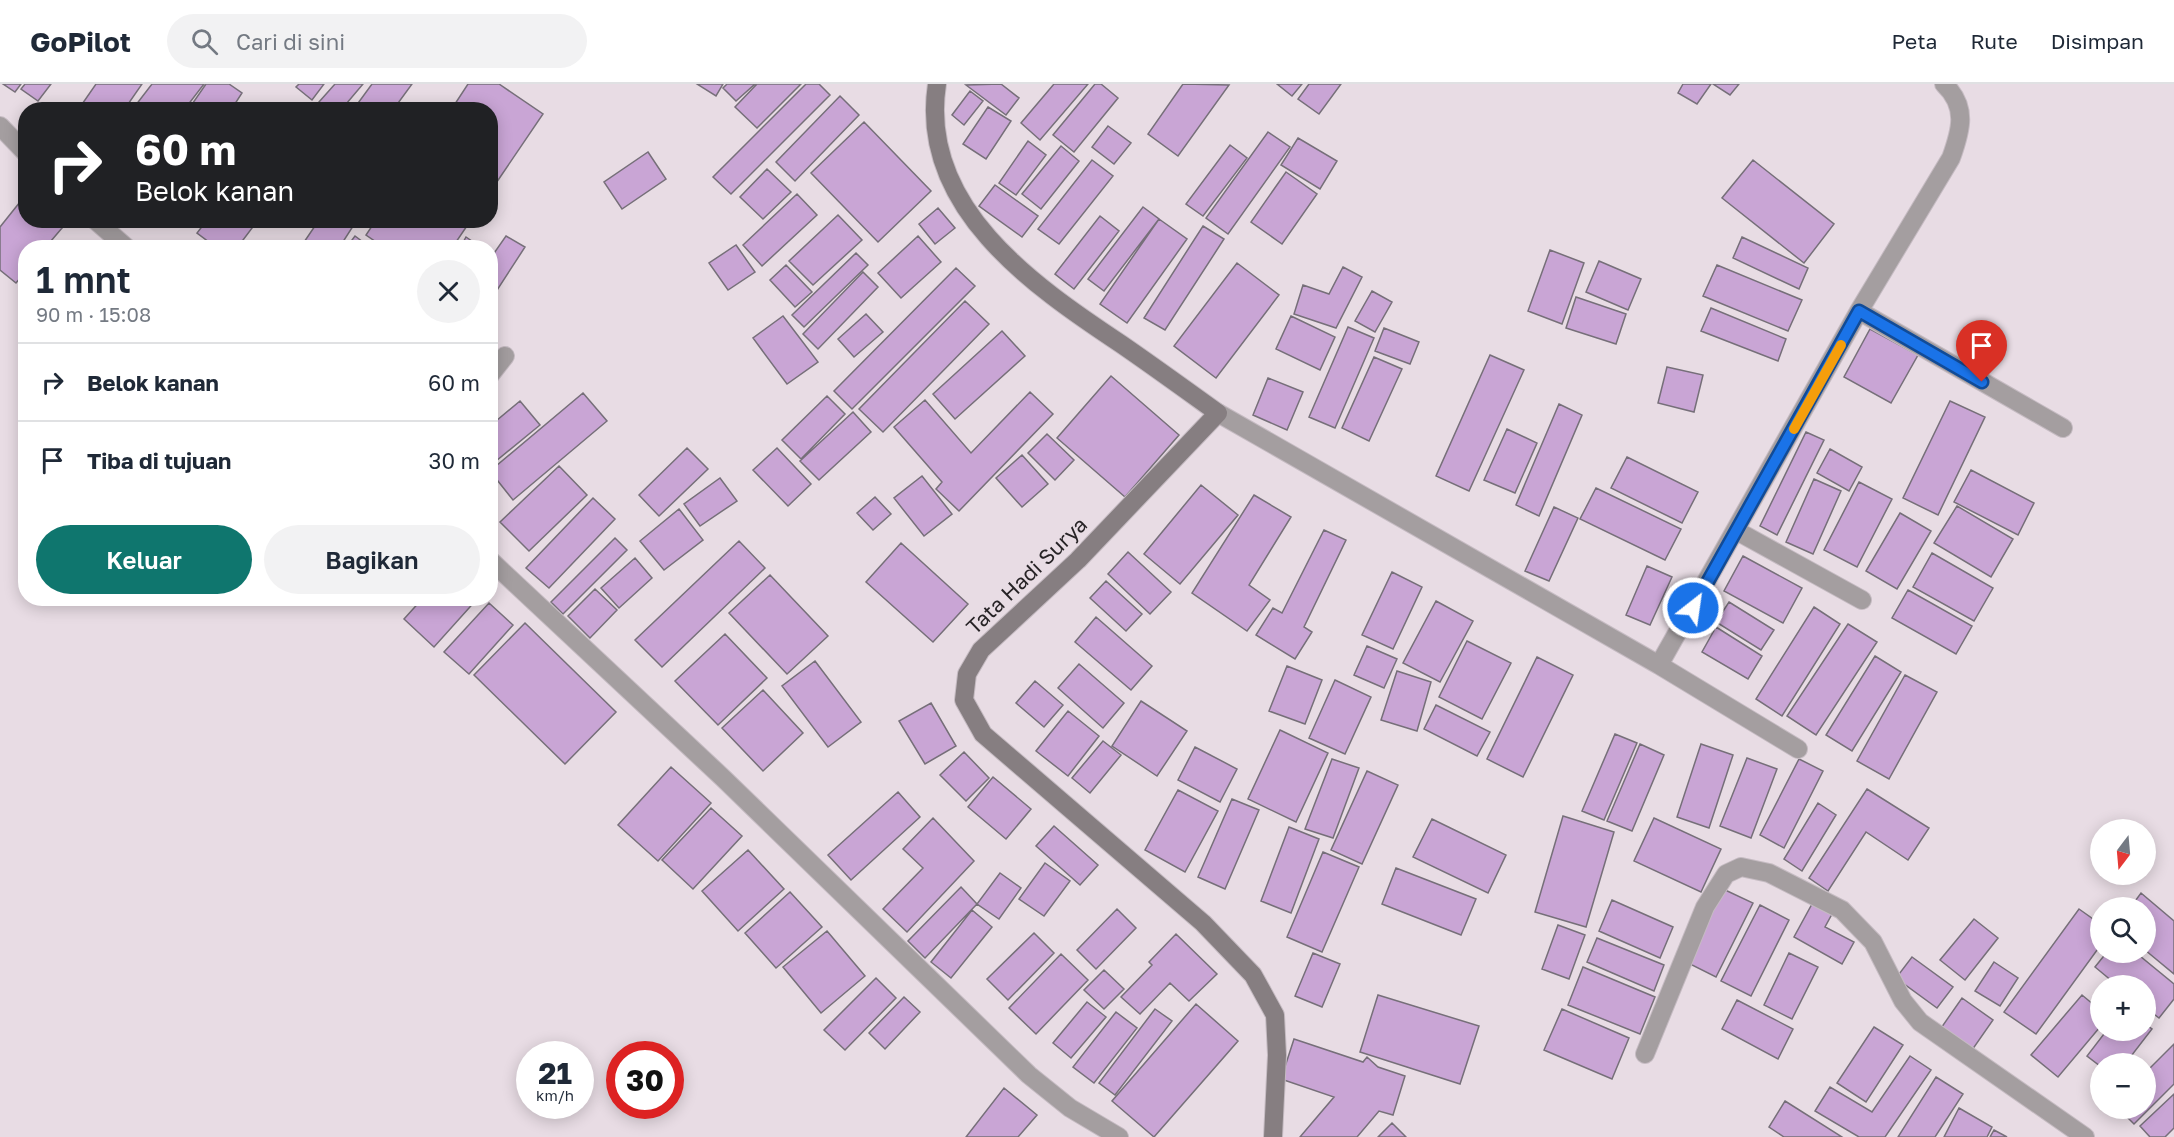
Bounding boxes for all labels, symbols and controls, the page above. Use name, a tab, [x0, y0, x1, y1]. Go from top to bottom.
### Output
search box	[167, 14, 587, 68]
text: GoPilot	[30, 25, 131, 58]
icon: search	[188, 25, 221, 58]
text: Cari di sini	[236, 28, 345, 55]
text: Peta	[1891, 28, 1937, 54]
text: Rute	[1970, 28, 2018, 54]
text: Disimpan	[2051, 28, 2144, 54]
text: 60 m	[135, 124, 236, 174]
icon: right	[36, 126, 114, 204]
text: Belok kanan	[135, 175, 294, 207]
text: 1 mnt	[36, 258, 131, 301]
button: close	[417, 260, 480, 323]
text: 90 m · 15:08	[36, 302, 151, 326]
pin	[1956, 320, 2007, 382]
icon: arrive	[1965, 329, 1998, 362]
icon: right	[36, 366, 69, 399]
text: Belok kanan	[87, 369, 219, 396]
text: 60 m	[428, 369, 480, 396]
icon: arrive	[36, 444, 69, 477]
text: Tiba di tujuan	[87, 447, 231, 474]
text: 30 m	[429, 447, 480, 474]
street label: Tata Hadi Surya	[960, 511, 1092, 639]
button: Keluar	[36, 525, 252, 594]
button: Bagikan	[264, 525, 480, 594]
position arrow	[1661, 576, 1725, 640]
north arrow	[2090, 819, 2156, 885]
map controls	[2090, 819, 2156, 1119]
button: search	[2090, 897, 2156, 963]
button: +	[2090, 975, 2156, 1041]
speed limit sign: 30	[606, 1041, 684, 1119]
button: −	[2090, 1053, 2156, 1119]
text: 21	[538, 1055, 572, 1091]
text: km/h	[536, 1086, 574, 1104]

